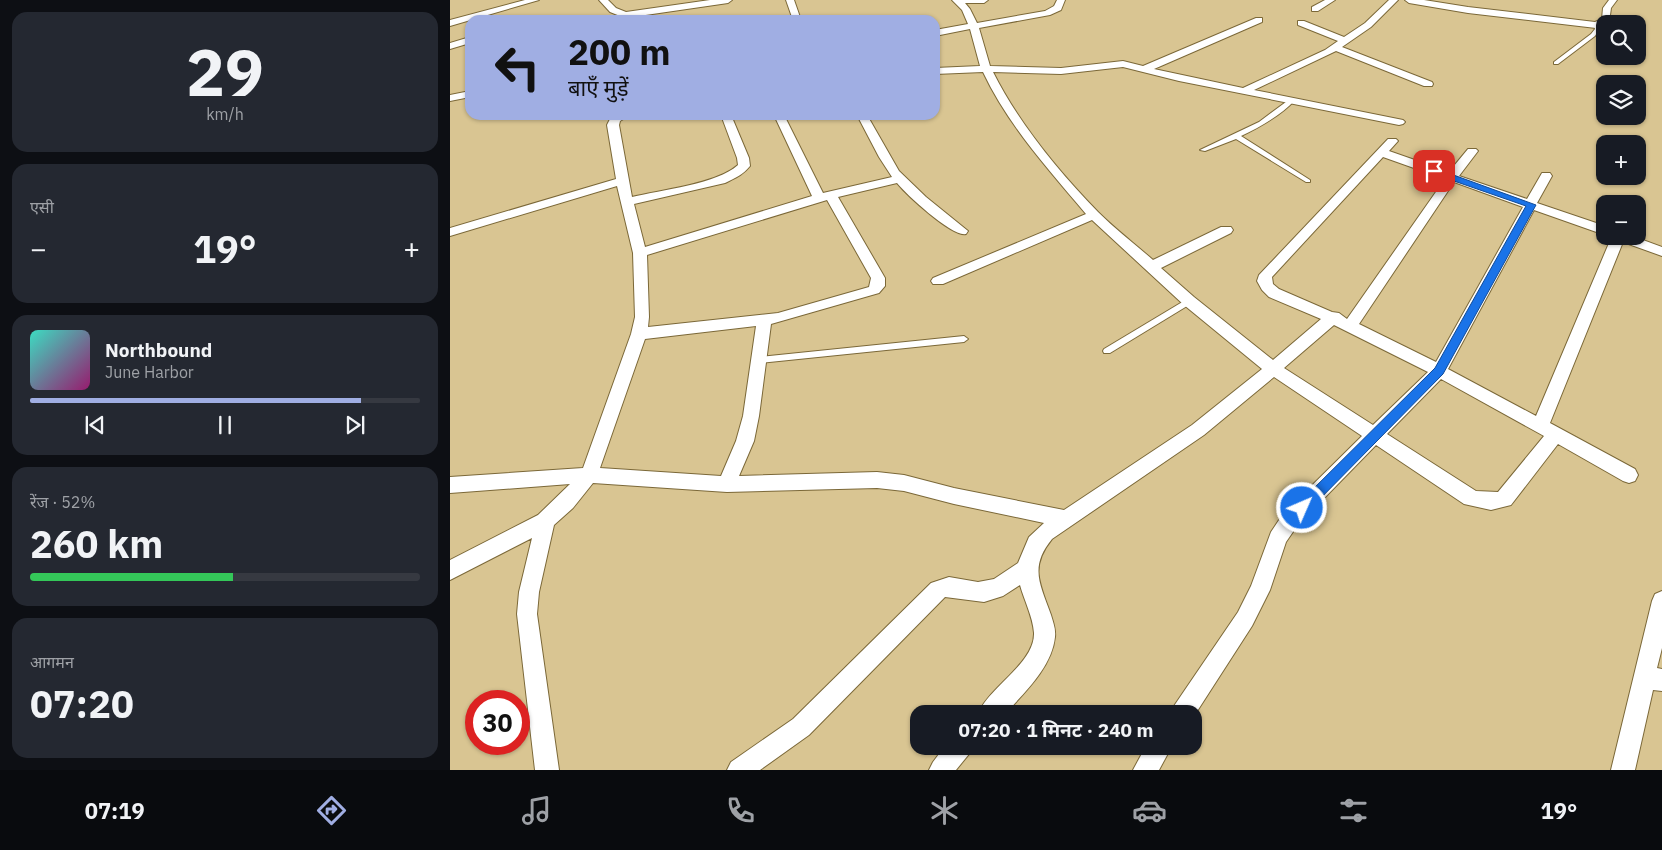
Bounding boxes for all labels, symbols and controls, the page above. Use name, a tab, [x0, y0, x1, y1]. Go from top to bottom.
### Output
map controls	[1596, 15, 1646, 245]
button: search	[1596, 15, 1646, 65]
text: 29	[186, 29, 264, 114]
text: 200 m	[568, 29, 671, 75]
icon: left	[485, 35, 550, 100]
text: बाएँ मुड़ें	[568, 73, 629, 102]
button: layers	[1596, 75, 1646, 125]
text: km/h	[206, 104, 244, 124]
button: +	[1596, 135, 1646, 185]
pin	[1413, 150, 1455, 192]
icon: arrive	[1420, 157, 1448, 185]
button: −	[1596, 195, 1646, 245]
text: एसी	[30, 197, 54, 217]
text: 19°	[193, 224, 257, 273]
text: −	[30, 230, 47, 267]
text: +	[403, 230, 420, 267]
text: Northbound	[105, 338, 212, 362]
text: June Harbor	[105, 362, 194, 382]
icon: previous	[81, 411, 109, 439]
icon: pause	[211, 411, 239, 439]
icon: next	[341, 411, 369, 439]
position arrow	[1275, 481, 1327, 533]
text: रेंज · 52%	[30, 492, 95, 512]
text: 260 km	[30, 519, 163, 568]
text: आगमन	[30, 652, 74, 672]
text: 07:20	[30, 679, 134, 728]
speed limit sign: 30	[465, 690, 530, 755]
text: 07:20 · 1 मिनट · 240 m	[959, 718, 1153, 742]
icon: directions	[314, 793, 349, 828]
icon: music	[519, 793, 554, 828]
icon: phone	[723, 793, 758, 828]
icon: climate	[927, 793, 962, 828]
icon: car	[1132, 793, 1167, 828]
icon: filters	[1336, 793, 1371, 828]
text: 07:19	[85, 796, 145, 825]
text: 19°	[1540, 796, 1577, 825]

